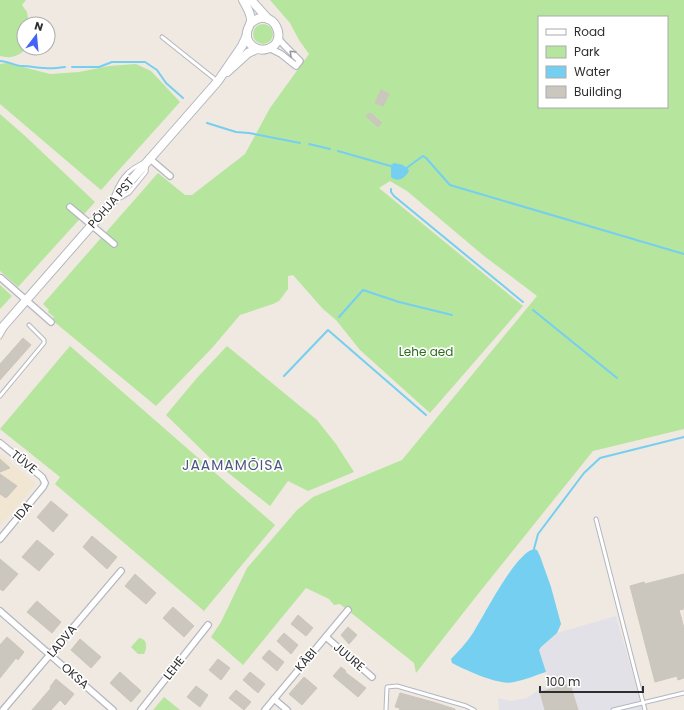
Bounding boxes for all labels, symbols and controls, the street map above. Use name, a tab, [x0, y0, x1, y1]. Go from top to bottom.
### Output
north arrow	[16, 16, 56, 56]
legend	[538, 16, 668, 108]
text: N	[33, 18, 45, 35]
text: Road	[574, 23, 605, 40]
text: Park	[574, 43, 601, 60]
one-way arrow	[289, 50, 297, 58]
text: Water	[574, 63, 611, 80]
text: Building	[574, 83, 622, 100]
street label: PÕHJA PST	[84, 173, 138, 232]
park label: Lehe aed	[399, 343, 453, 360]
street label: TÜVE	[8, 446, 41, 477]
district label: JAAMAMÕISA	[182, 455, 284, 475]
street label: IDA	[10, 498, 35, 524]
street label: LADVA	[43, 621, 80, 661]
street label: JUURE	[330, 639, 369, 675]
street label: KÄBI	[291, 644, 320, 675]
street label: LEHE	[159, 652, 188, 683]
street label: OKSA	[58, 659, 93, 692]
scale bar	[540, 668, 643, 694]
text: 100 m	[546, 673, 580, 690]

